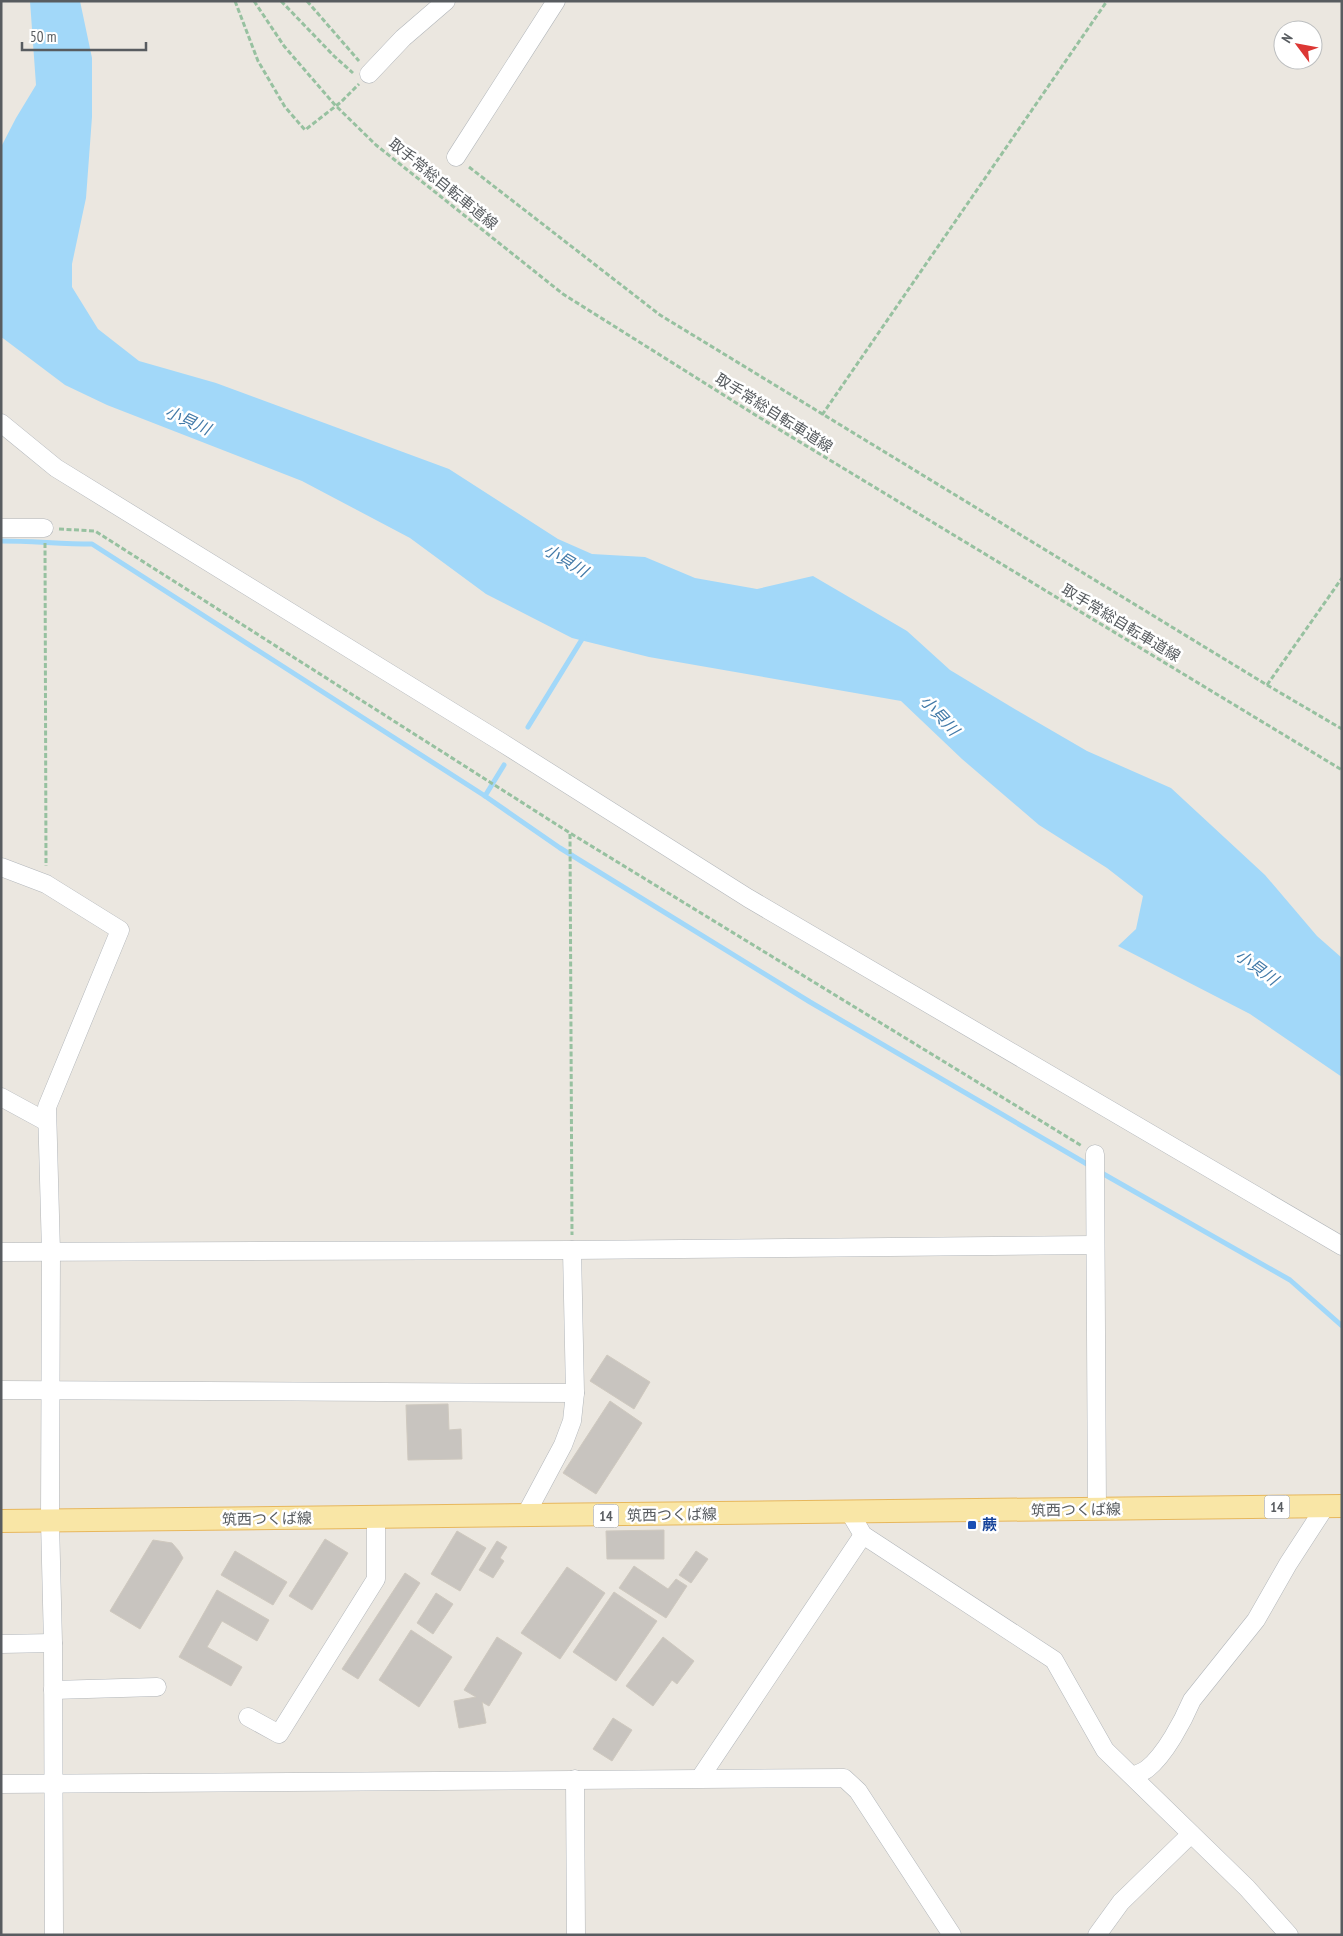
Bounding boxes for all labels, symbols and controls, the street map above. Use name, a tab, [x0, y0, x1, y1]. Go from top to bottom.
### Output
scale bar	[22, 20, 146, 52]
north arrow	[1273, 20, 1323, 70]
text: 50 m	[30, 27, 56, 46]
text: N	[1277, 30, 1297, 46]
street label: 取手常総自転車道線	[385, 134, 502, 233]
street label: 取手常総自転車道線	[712, 369, 837, 456]
water label: 小貝川	[162, 401, 216, 440]
water label: 小貝川	[540, 539, 593, 582]
street label: 取手常総自転車道線	[1058, 580, 1184, 665]
water label: 小貝川	[916, 691, 965, 741]
water label: 小貝川	[1232, 945, 1284, 990]
road number: 14	[1264, 1495, 1290, 1518]
street label: 筑西つくば線	[1031, 1499, 1121, 1520]
road number: 14	[594, 1504, 618, 1528]
street label: 筑西つくば線	[627, 1504, 717, 1525]
street label: 筑西つくば線	[222, 1508, 312, 1529]
place label: 蕨	[982, 1515, 997, 1534]
marker: 蕨	[966, 1519, 978, 1531]

